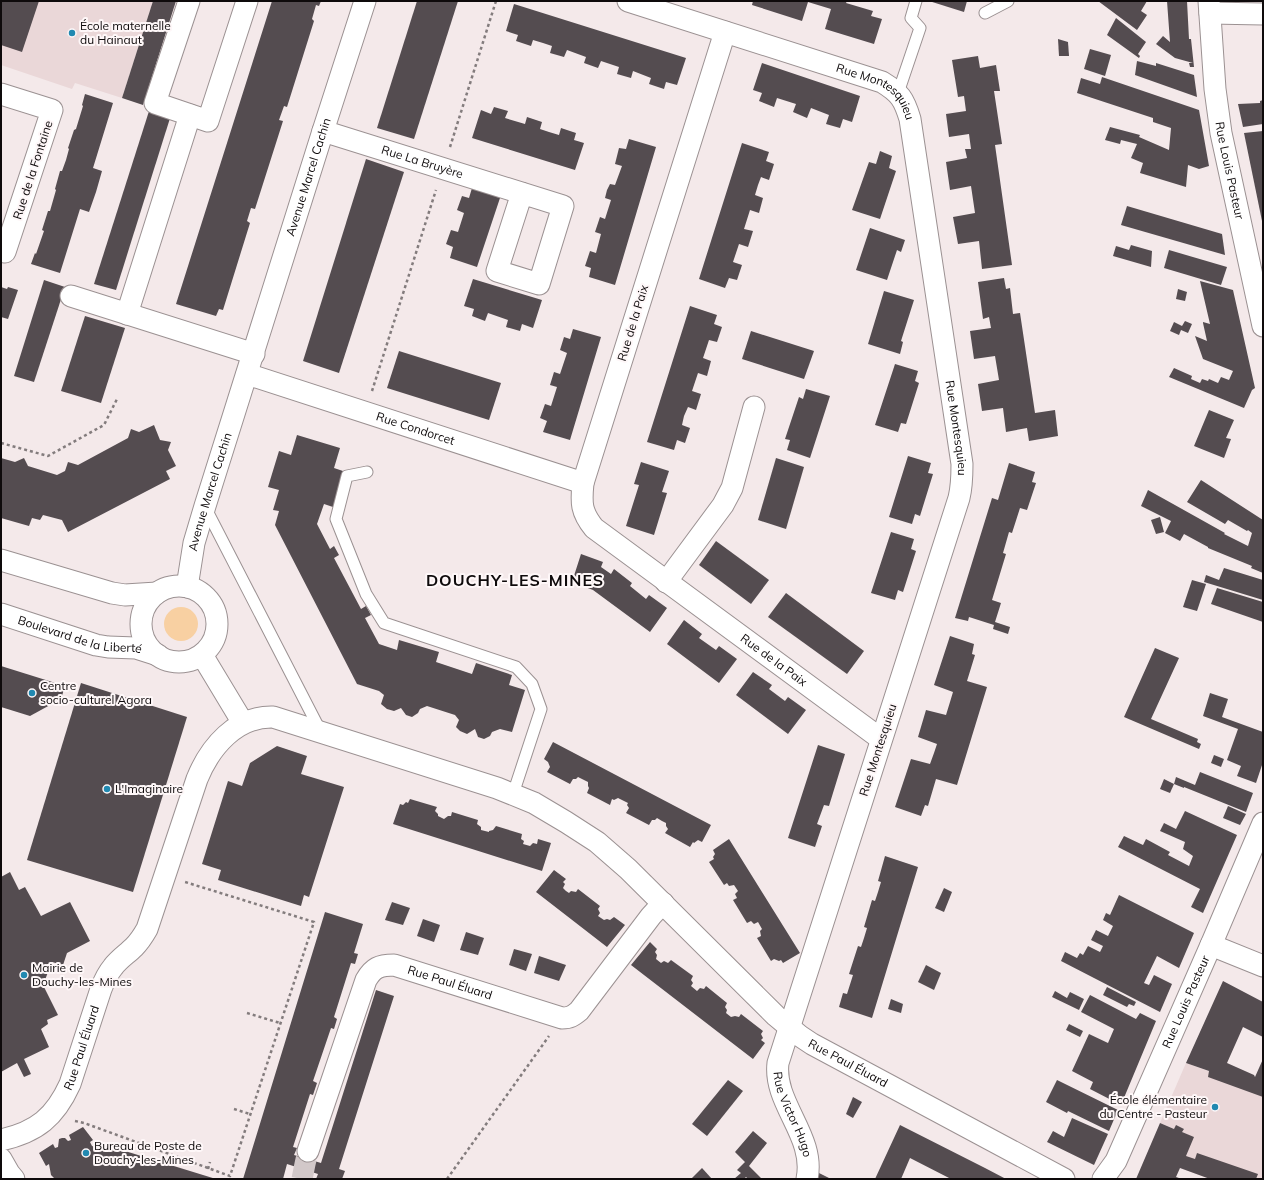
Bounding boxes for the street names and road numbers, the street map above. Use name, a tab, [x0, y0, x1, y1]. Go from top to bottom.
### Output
street label: Rue Montesquieu	[834, 60, 918, 121]
street label: Avenue Marcel Cachin	[282, 116, 334, 238]
street label: Rue de la Fontaine	[9, 118, 56, 221]
street label: Rue Louis Pasteur	[1213, 121, 1248, 221]
street label: Rue La Bruyère	[380, 142, 465, 181]
street label: Rue de la Paix	[614, 282, 651, 363]
street label: Rue Montesquieu	[942, 379, 970, 476]
street label: Rue Condorcet	[374, 408, 457, 448]
street label: Avenue Marcel Cachin	[185, 431, 235, 552]
street label: Boulevard de la Liberté	[16, 612, 144, 656]
street label: Rue de la Paix	[738, 630, 811, 690]
street label: Rue Montesquieu	[856, 702, 900, 798]
street label: Rue Louis Pasteur	[1159, 952, 1213, 1050]
street label: Rue Paul Éluard	[406, 962, 494, 1003]
street label: Rue Paul Éluard	[60, 1003, 102, 1093]
street label: Rue Paul Éluard	[806, 1035, 891, 1090]
street label: Rue Victor Hugo	[771, 1071, 815, 1158]

